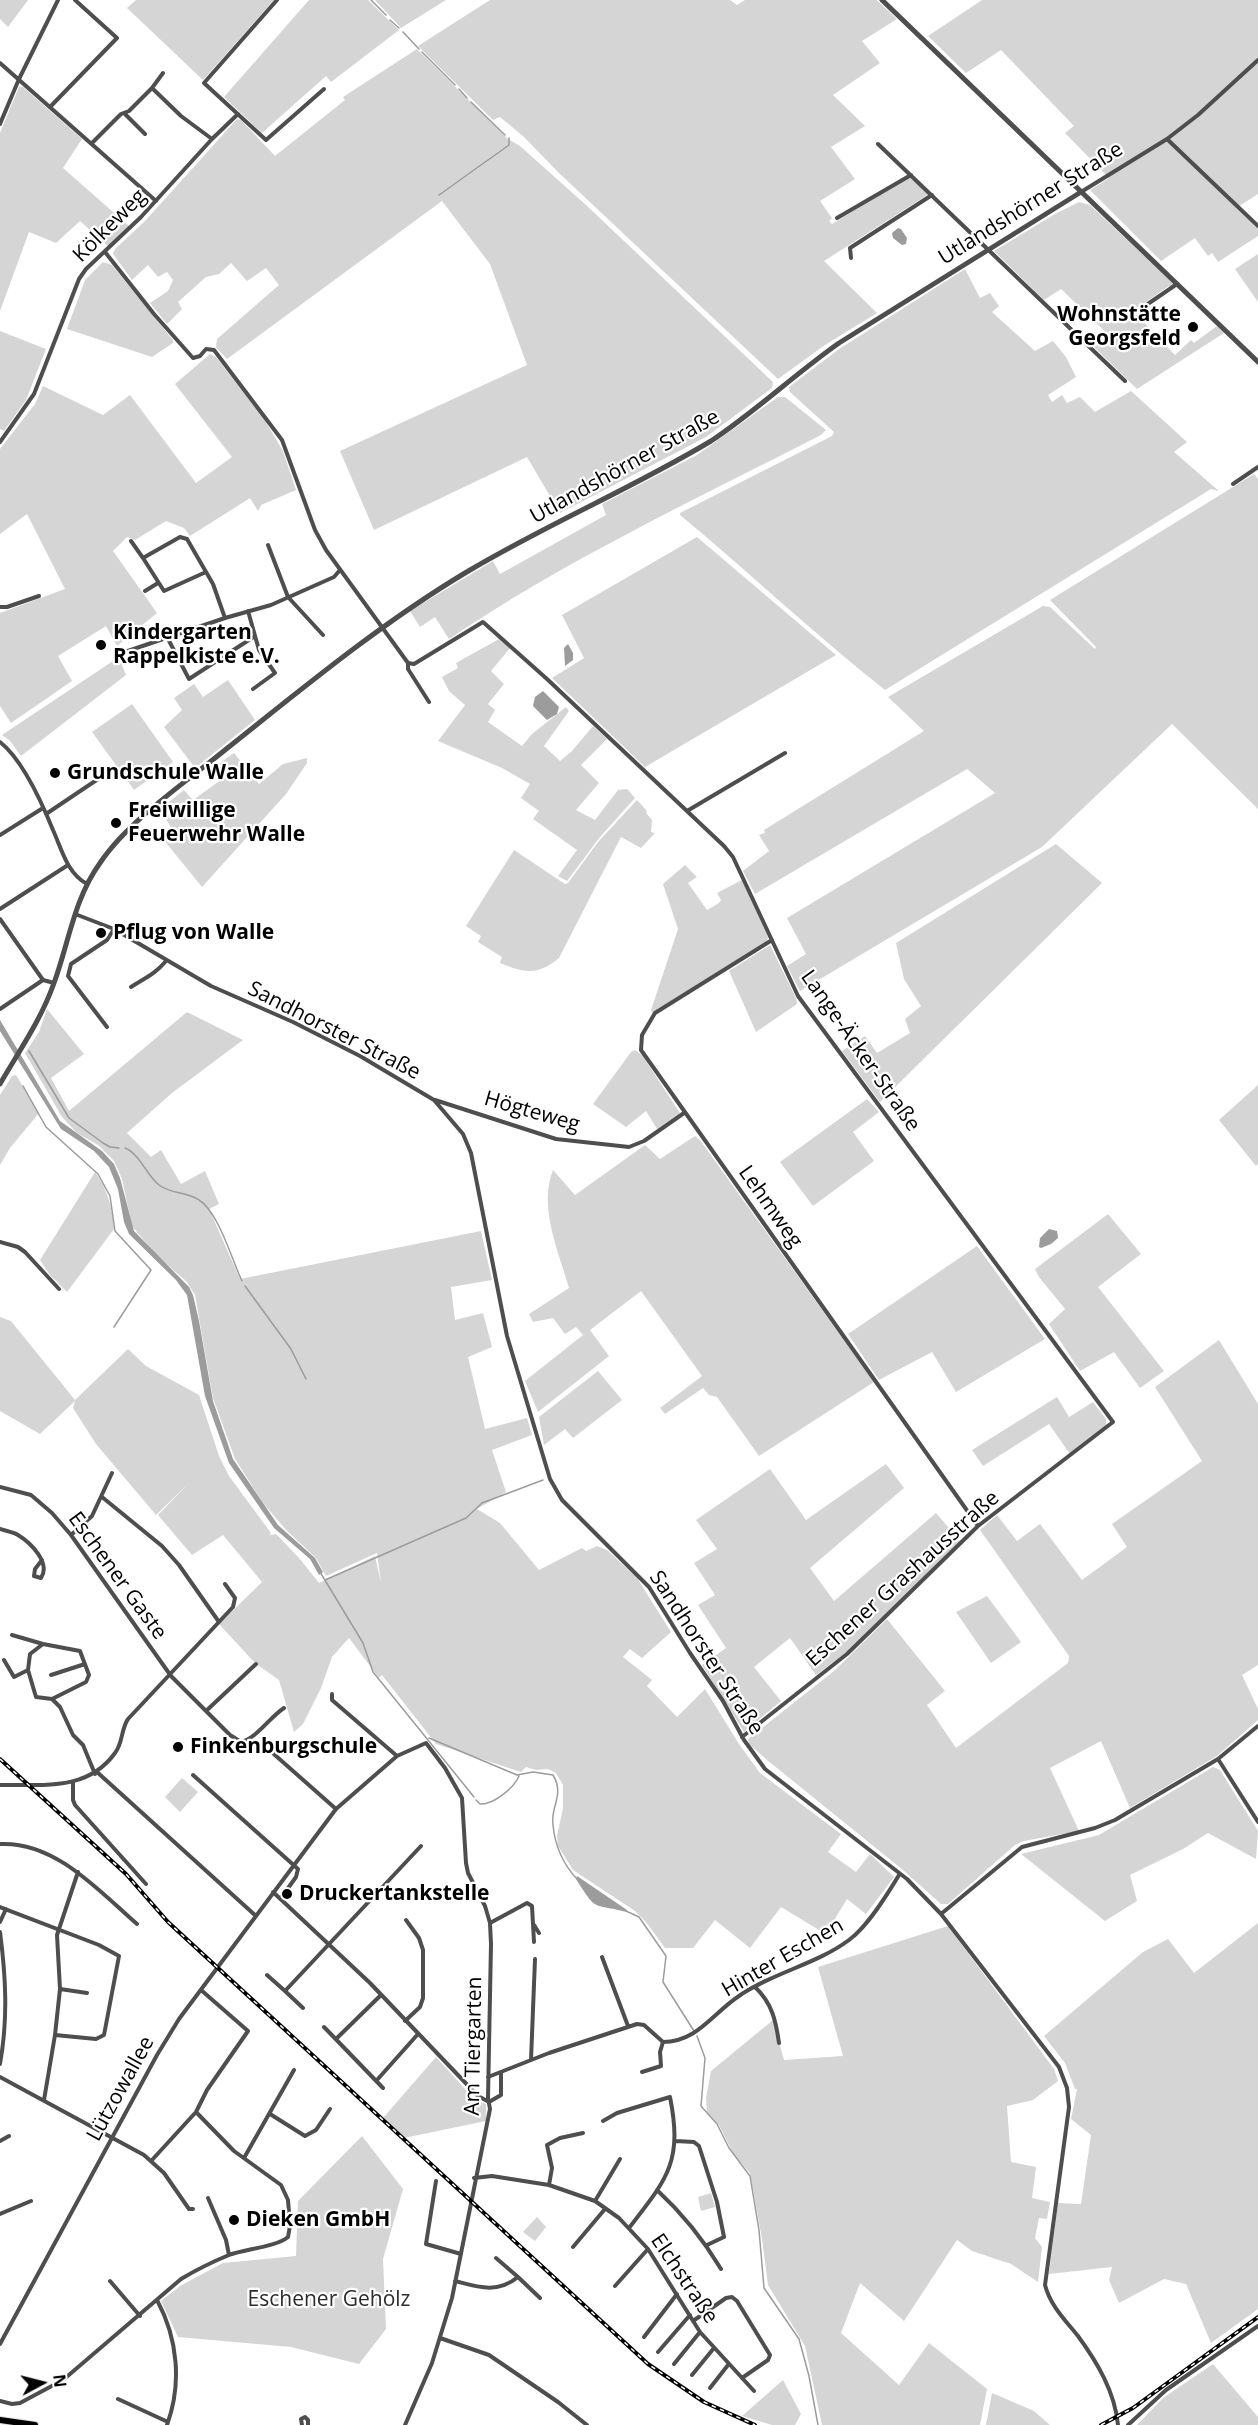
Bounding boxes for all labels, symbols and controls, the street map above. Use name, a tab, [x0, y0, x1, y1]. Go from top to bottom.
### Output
street label: Utlandshörner Straße	[934, 137, 1128, 271]
street label: Kölkeweg	[68, 184, 152, 268]
place label: Wohnstätte Georgsfeld	[1057, 302, 1181, 352]
marker: Wohnstätte Georgsfeld	[1186, 320, 1200, 334]
street label: Utlandshörner Straße	[526, 404, 724, 530]
place label: Kindergarten Rappelkiste e.V.	[113, 620, 280, 670]
marker: Kindergarten Rappelkiste e.V.	[94, 638, 108, 652]
place label: Grundschule Walle	[67, 760, 264, 786]
marker: Grundschule Walle	[48, 766, 62, 780]
place label: Freiwillige Feuerwehr Walle	[128, 798, 305, 848]
marker: Freiwillige Feuerwehr Walle	[109, 816, 123, 830]
place label: Pflug von Walle	[113, 920, 274, 946]
marker: Pflug von Walle	[94, 926, 108, 940]
street label: Lange-Äcker-Straße	[795, 966, 925, 1136]
street label: Sandhorster Straße	[243, 977, 425, 1085]
street label: Högteweg	[481, 1086, 583, 1138]
street label: Lehmweg	[733, 1161, 807, 1253]
street label: Eschener Grashausstraße	[801, 1486, 1005, 1672]
street label: Eschener Gaste	[62, 1507, 172, 1645]
street label: Sandhorster Straße	[644, 1566, 768, 1740]
place label: Finkenburgschule	[190, 1734, 377, 1760]
marker: Finkenburgschule	[171, 1740, 185, 1754]
place label: Druckertankstelle	[299, 1881, 489, 1907]
marker: Druckertankstelle	[280, 1887, 294, 1901]
street label: Hinter Eschen	[718, 1913, 848, 2003]
street label: Am Tiergarten	[460, 1976, 488, 2116]
street label: Lützowallee	[82, 2032, 160, 2146]
place label: Dieken GmbH	[246, 2207, 390, 2233]
marker: Dieken GmbH	[227, 2213, 241, 2227]
street label: Elchstraße	[645, 2229, 723, 2329]
park label: Eschener Gehölz	[248, 2287, 410, 2313]
north arrow	[12, 2353, 72, 2413]
text: N	[48, 2373, 72, 2389]

